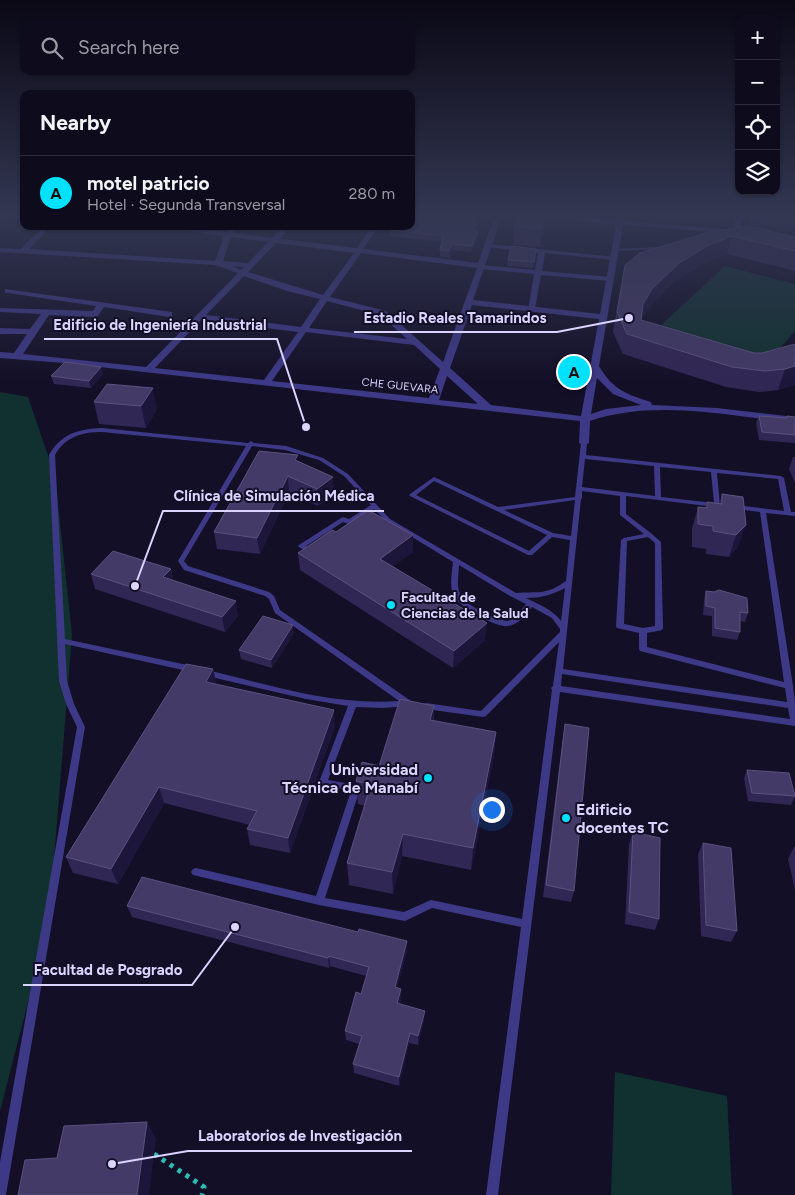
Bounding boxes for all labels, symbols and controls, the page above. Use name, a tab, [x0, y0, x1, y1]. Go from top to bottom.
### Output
map controls	[735, 15, 780, 195]
button: +	[735, 15, 780, 60]
search box	[20, 20, 415, 75]
icon: search	[38, 34, 66, 62]
text: Search here	[78, 36, 180, 59]
button: −	[735, 60, 780, 105]
button: locate	[735, 105, 780, 150]
text: Nearby	[40, 110, 111, 135]
button: layers	[735, 150, 780, 195]
text: motel patricio	[87, 172, 210, 195]
text: A	[50, 184, 62, 203]
text: 280 m	[348, 184, 395, 203]
text: Hotel · Segunda Transversal	[87, 195, 285, 214]
callout: Estadio Reales Tamarindos	[354, 302, 557, 332]
callout: Edificio de Ingeniería Industrial	[44, 309, 277, 339]
text: Estadio Reales Tamarindos	[363, 309, 547, 327]
text: Edificio de Ingeniería Industrial	[53, 316, 267, 334]
pin: A	[558, 353, 590, 391]
street label: CHE GUEVARA	[361, 376, 440, 397]
callout: Clínica de Simulación Médica	[163, 481, 384, 511]
text: Clínica de Simulación Médica	[173, 487, 375, 505]
place label: Facultad de Ciencias de la Salud	[401, 589, 529, 622]
marker: Facultad de Ciencias de la Salud	[385, 599, 397, 611]
place label: Universidad Técnica de Manabí	[282, 760, 419, 797]
marker: Universidad Técnica de Manabí	[422, 772, 434, 784]
your location	[479, 797, 505, 823]
place label: Edificio docentes TC	[576, 800, 669, 837]
marker: Edificio docentes TC	[560, 812, 572, 824]
callout: Facultad de Posgrado	[23, 955, 192, 985]
text: Facultad de Posgrado	[34, 961, 183, 979]
callout: Laboratorios de Investigación	[188, 1121, 412, 1151]
text: Laboratorios de Investigación	[198, 1127, 402, 1145]

